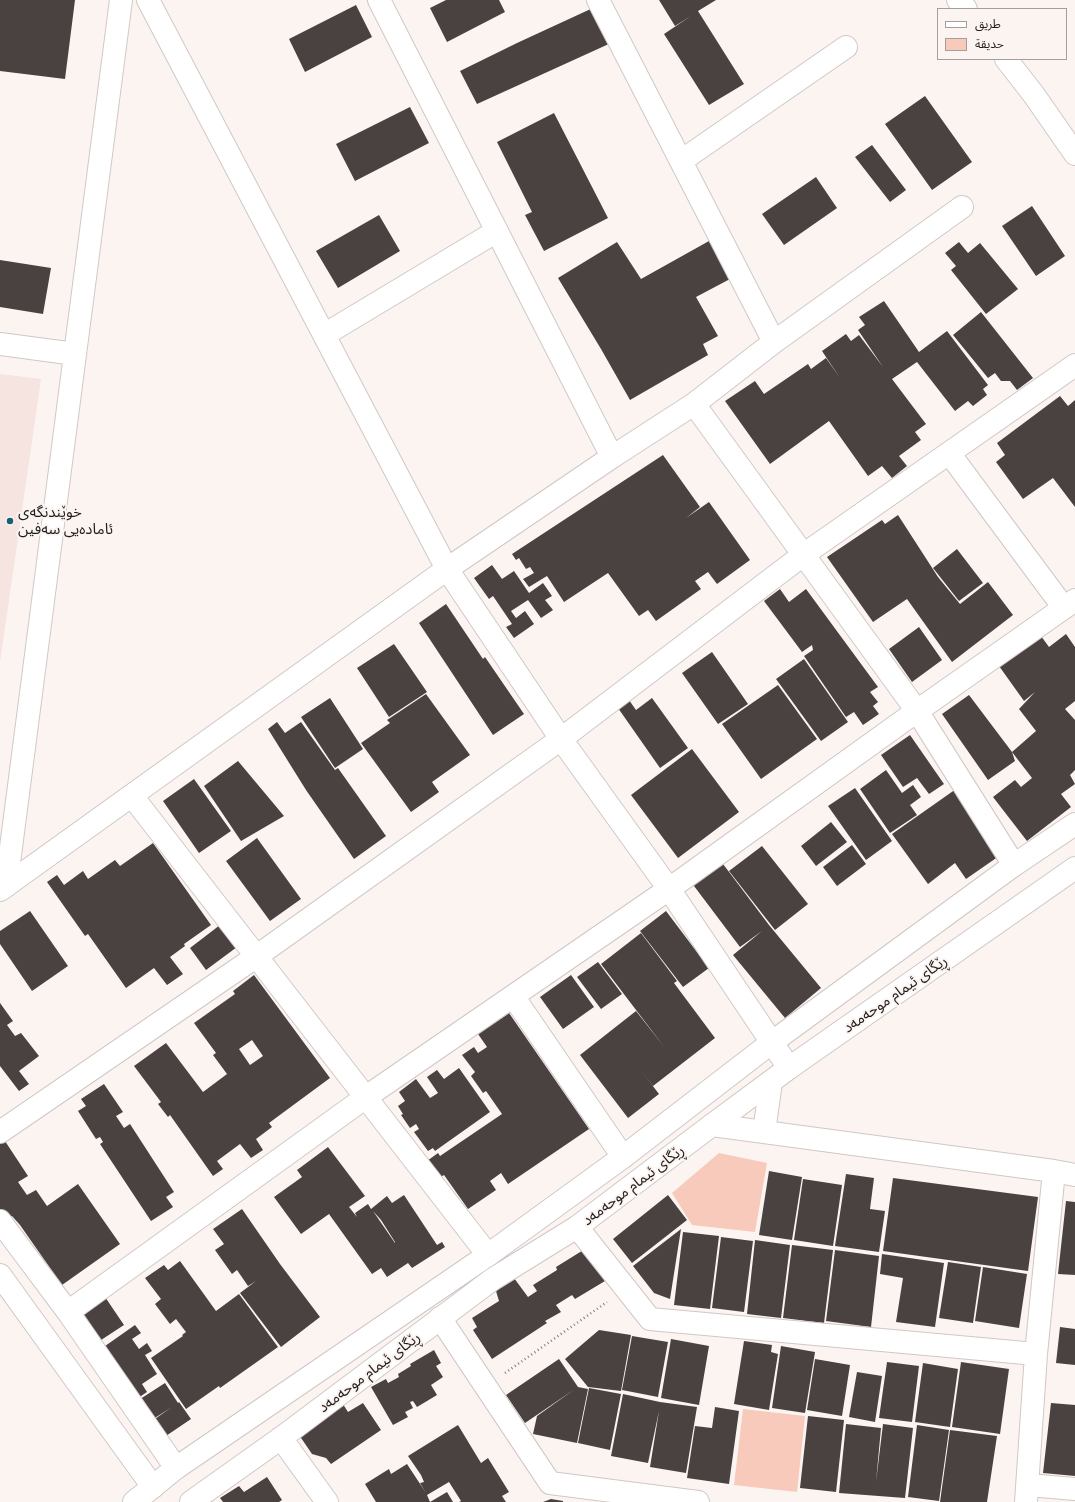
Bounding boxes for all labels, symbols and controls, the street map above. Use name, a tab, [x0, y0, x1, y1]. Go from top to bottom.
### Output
legend	[937, 8, 1067, 60]
text: طريق	[975, 16, 1001, 30]
text: حديقة	[975, 36, 1004, 50]
place label: خوێندنگەی ئامادەیی سەفین	[18, 503, 113, 538]
marker: خوێندنگەی ئامادەیی سەفین	[5, 516, 15, 526]
street label: ڕێگای ئیمام موحەمەد	[839, 951, 951, 1037]
street label: ڕێگای ئیمام موحەمەد	[578, 1141, 688, 1229]
street label: ڕێگای ئیمام موحەمەد	[314, 1328, 424, 1416]

